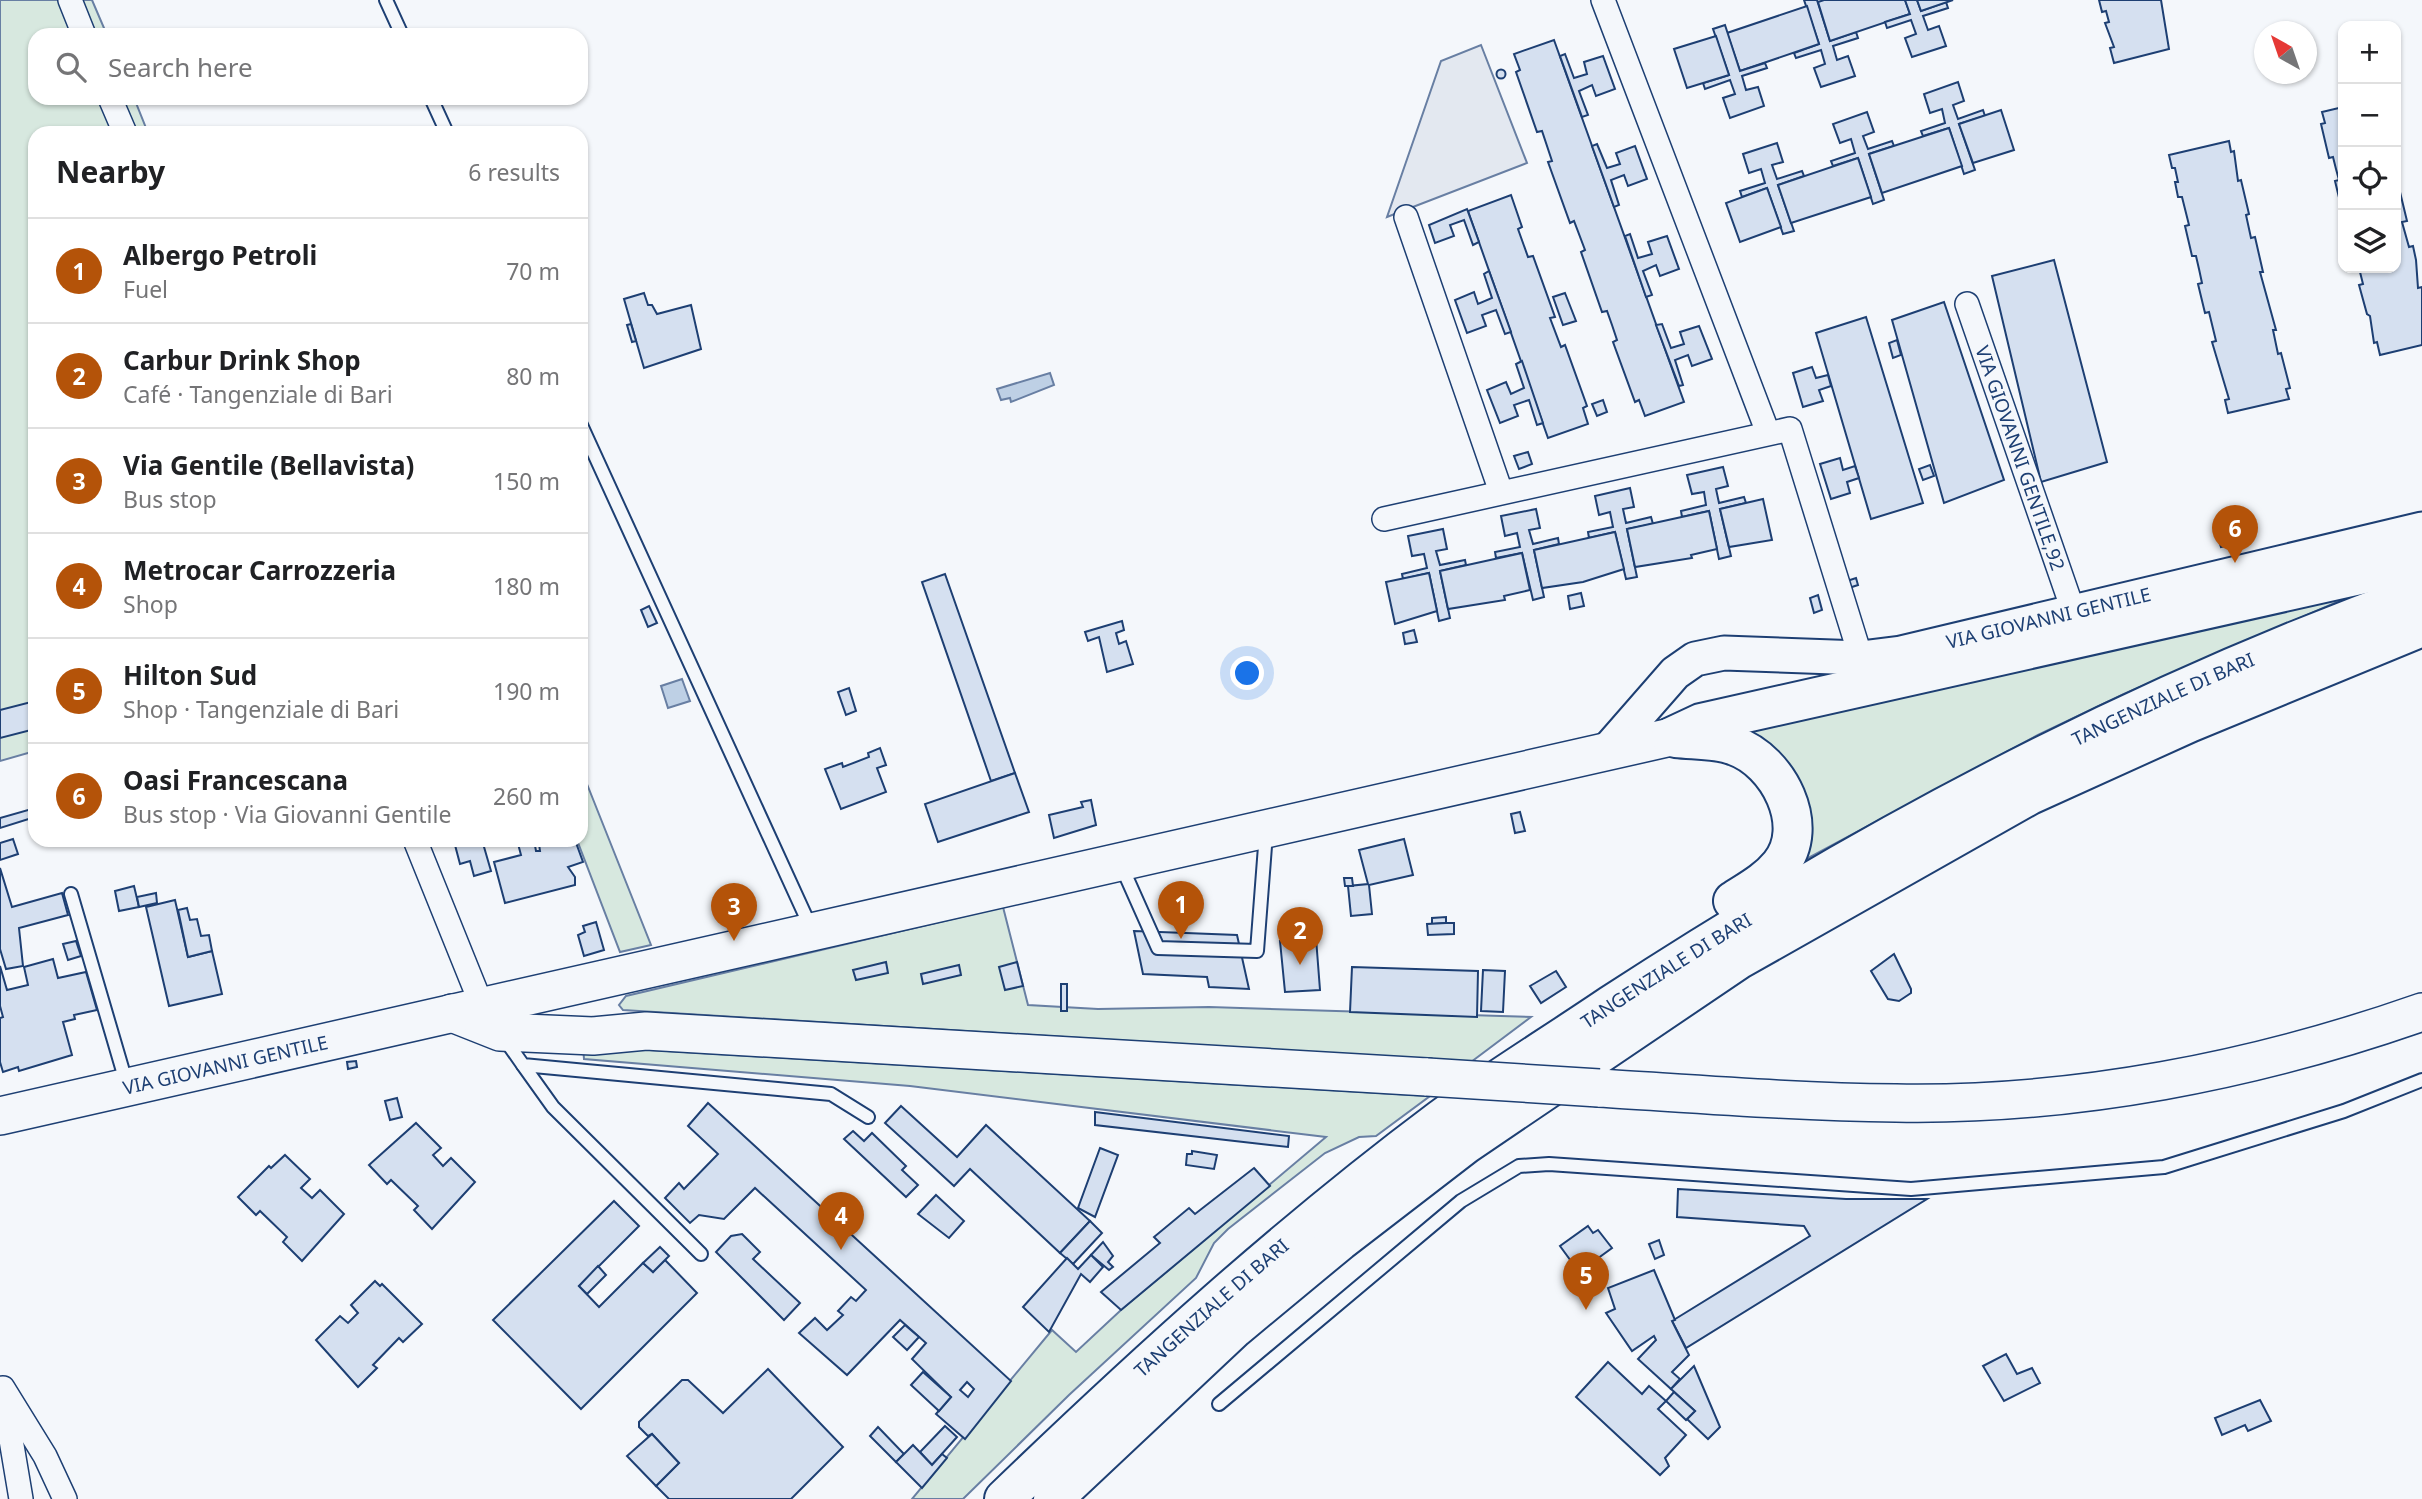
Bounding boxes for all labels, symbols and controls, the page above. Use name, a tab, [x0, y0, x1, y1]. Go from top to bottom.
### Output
north arrow	[2254, 21, 2317, 84]
map controls	[2338, 21, 2401, 273]
button: +	[2338, 21, 2401, 84]
search box	[28, 28, 588, 105]
icon: search	[52, 48, 90, 86]
text: Search here	[108, 49, 253, 85]
button: −	[2338, 84, 2401, 147]
button: locate	[2338, 147, 2401, 210]
text: Nearby	[56, 151, 165, 192]
text: 6 results	[468, 156, 560, 188]
button: layers	[2338, 210, 2401, 273]
text: Albergo Petroli	[123, 237, 317, 273]
text: 1	[72, 255, 86, 287]
text: 70 m	[506, 255, 560, 287]
text: Fuel	[123, 273, 168, 305]
text: Carbur Drink Shop	[123, 342, 361, 378]
street label: VIA GIOVANNI GENTILE,92	[1969, 342, 2071, 574]
text: 2	[72, 360, 86, 392]
text: 80 m	[506, 360, 560, 392]
text: Café · Tangenziale di Bari	[123, 378, 393, 410]
text: Via Gentile (Bellavista)	[123, 447, 414, 483]
text: 3	[72, 465, 86, 497]
text: 150 m	[493, 465, 560, 497]
text: Bus stop	[123, 483, 217, 515]
pin: 6	[2212, 505, 2258, 563]
text: Metrocar Carrozzeria	[123, 552, 396, 588]
text: 4	[72, 570, 86, 602]
text: 180 m	[493, 570, 560, 602]
street label: VIA GIOVANNI GENTILE	[1944, 581, 2153, 655]
text: Shop	[123, 588, 178, 620]
street label: TANGENZIALE DI BARI	[2068, 646, 2258, 752]
your location	[1230, 656, 1264, 690]
text: Hilton Sud	[123, 657, 257, 693]
text: 5	[72, 675, 86, 707]
text: 190 m	[493, 675, 560, 707]
text: Shop · Tangenziale di Bari	[123, 693, 399, 725]
text: Oasi Francescana	[123, 762, 348, 798]
text: 6	[72, 780, 86, 812]
text: 260 m	[493, 780, 560, 812]
text: Bus stop · Via Giovanni Gentile	[123, 798, 451, 830]
pin: 1	[1158, 881, 1204, 939]
pin: 3	[711, 883, 757, 941]
pin: 2	[1277, 907, 1323, 965]
street label: TANGENZIALE DI BARI	[1576, 907, 1756, 1035]
street label: VIA GIOVANNI GENTILE	[120, 1029, 330, 1101]
pin: 4	[818, 1192, 864, 1250]
street label: TANGENZIALE DI BARI	[1128, 1233, 1294, 1383]
pin: 5	[1563, 1252, 1609, 1310]

